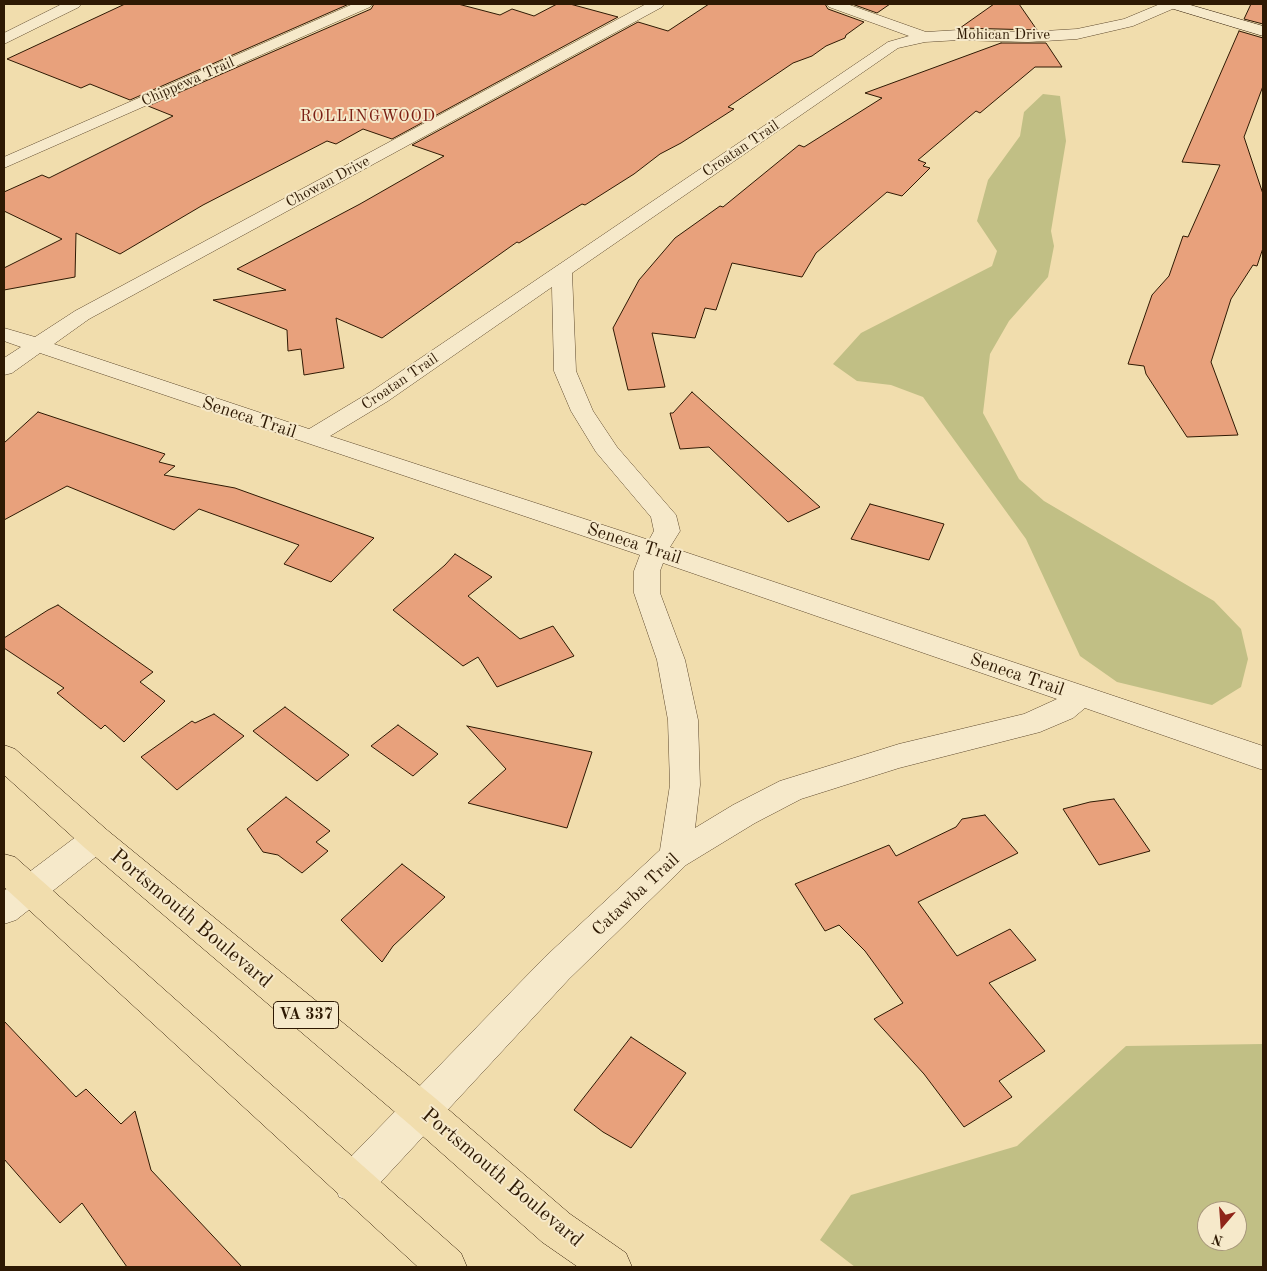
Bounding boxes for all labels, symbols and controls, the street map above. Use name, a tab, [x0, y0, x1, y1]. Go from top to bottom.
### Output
street label: Mohican Drive	[956, 26, 1050, 44]
street label: Chippewa Trail	[139, 53, 237, 111]
district label: ROLLINGWOOD	[299, 107, 437, 127]
street label: Croatan Trail	[699, 117, 783, 181]
street label: Chowan Drive	[283, 152, 373, 212]
street label: Croatan Trail	[358, 350, 442, 414]
street label: Seneca Trail	[199, 393, 299, 443]
street label: Seneca Trail	[584, 519, 684, 569]
street label: Seneca Trail	[967, 649, 1067, 701]
street label: Portsmouth Boulevard	[105, 844, 277, 994]
street label: Catawba Trail	[588, 849, 684, 941]
road number: VA 337	[274, 1002, 338, 1028]
street label: Portsmouth Boulevard	[416, 1103, 588, 1253]
north arrow	[1197, 1201, 1247, 1251]
text: N	[1210, 1231, 1225, 1248]

